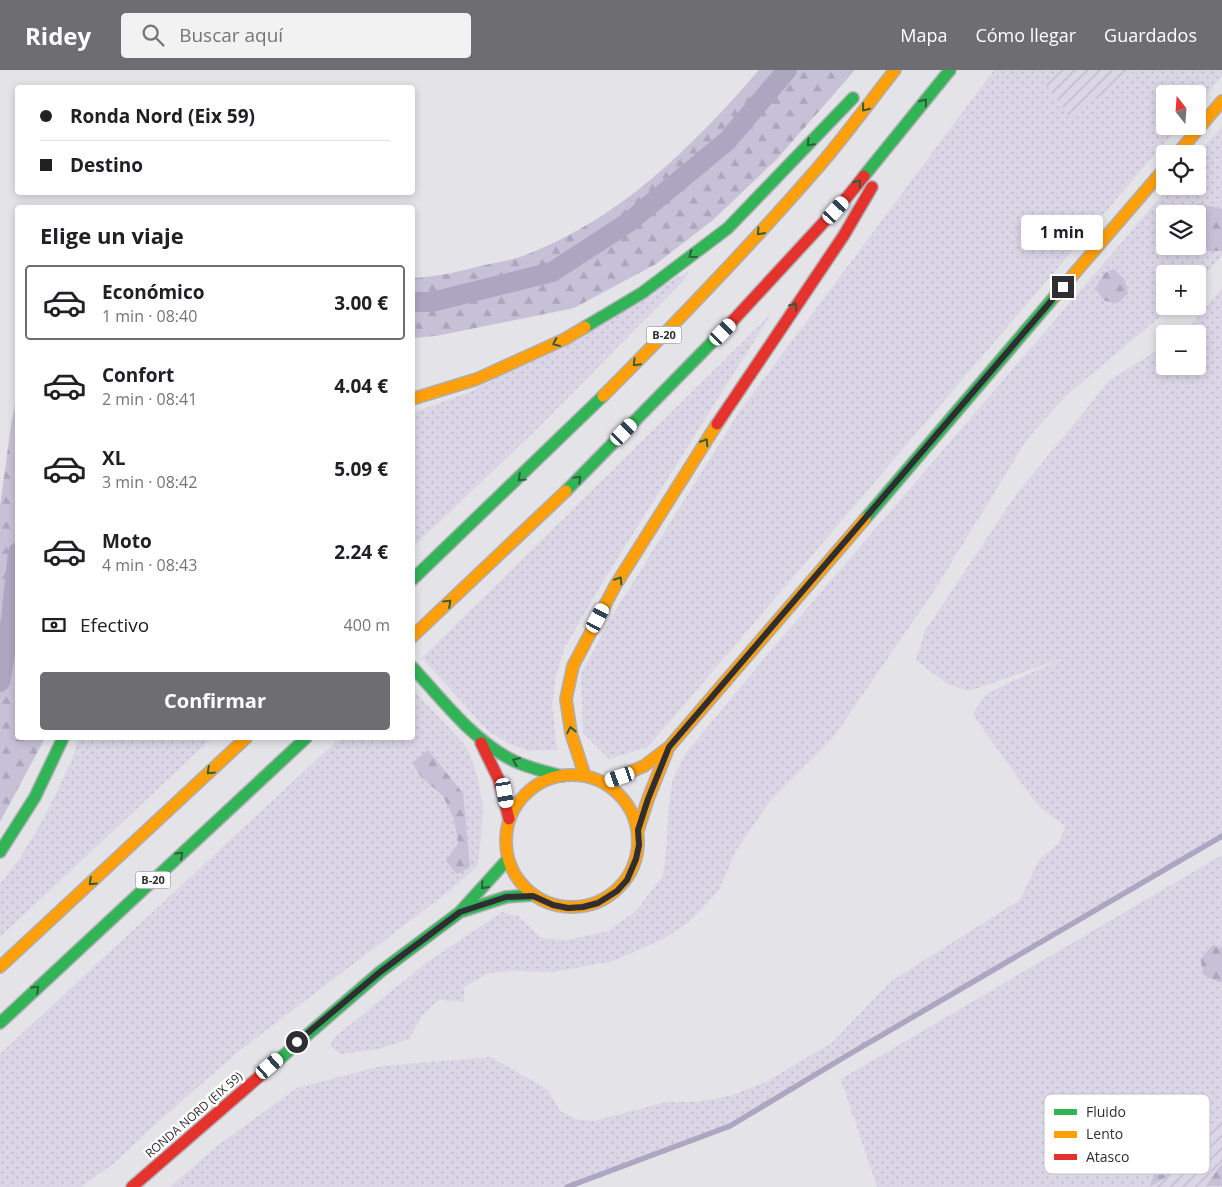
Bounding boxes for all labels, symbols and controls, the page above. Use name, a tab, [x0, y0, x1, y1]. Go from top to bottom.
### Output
search box	[121, 13, 471, 58]
text: Ridey	[25, 19, 91, 52]
icon: search	[139, 21, 167, 49]
text: Buscar aquí	[179, 22, 283, 48]
text: Mapa	[900, 23, 947, 47]
text: Cómo llegar	[975, 23, 1076, 47]
text: Guardados	[1104, 23, 1197, 47]
north arrow	[1156, 85, 1206, 135]
map controls	[1156, 85, 1206, 375]
one-way arrow	[918, 99, 927, 108]
one-way arrow	[862, 102, 870, 111]
text: Ronda Nord (Eix 59)	[70, 103, 255, 129]
one-way arrow	[807, 137, 816, 146]
button: locate	[1156, 145, 1206, 195]
text: Destino	[70, 152, 143, 178]
one-way arrow	[853, 180, 862, 189]
car	[820, 194, 851, 226]
button: layers	[1156, 205, 1206, 255]
callout: 1 min	[1022, 214, 1104, 250]
text: Elige un viaje	[40, 220, 184, 250]
text: 1 min	[1040, 221, 1084, 243]
one-way arrow	[756, 226, 765, 235]
one-way arrow	[689, 249, 698, 257]
button: +	[1156, 265, 1206, 315]
route end	[1052, 276, 1074, 298]
text: Económico	[102, 279, 204, 305]
icon: car	[42, 280, 87, 325]
text: 3.00 €	[334, 290, 388, 316]
one-way arrow	[788, 302, 797, 312]
text: 1 min · 08:40	[102, 305, 197, 327]
car	[707, 316, 738, 348]
button: −	[1156, 325, 1206, 375]
road number: B-20	[646, 326, 682, 344]
one-way arrow	[552, 337, 561, 347]
one-way arrow	[633, 357, 642, 366]
text: Confort	[102, 362, 174, 388]
icon: car	[42, 363, 87, 408]
text: 4.04 €	[334, 373, 388, 399]
text: 2 min · 08:41	[102, 388, 197, 410]
car	[608, 416, 639, 448]
one-way arrow	[699, 439, 709, 448]
text: XL	[102, 445, 125, 471]
icon: car	[42, 446, 87, 491]
text: 5.09 €	[334, 456, 388, 482]
text: 3 min · 08:42	[102, 471, 197, 493]
one-way arrow	[518, 472, 527, 481]
one-way arrow	[572, 476, 581, 485]
text: Moto	[102, 528, 152, 554]
icon: car	[42, 529, 87, 574]
text: 2.24 €	[334, 539, 388, 565]
text: 4 min · 08:43	[102, 554, 197, 576]
one-way arrow	[613, 576, 623, 585]
one-way arrow	[442, 600, 451, 609]
car	[584, 601, 611, 635]
icon: cash	[40, 611, 68, 639]
text: Efectivo	[80, 612, 149, 638]
text: 400 m	[344, 614, 390, 636]
button: Confirmar	[40, 672, 390, 730]
one-way arrow	[567, 725, 577, 734]
one-way arrow	[512, 757, 521, 767]
one-way arrow	[207, 765, 216, 774]
car	[603, 765, 636, 789]
car	[495, 777, 514, 809]
one-way arrow	[174, 852, 183, 861]
road number: B-20	[136, 872, 170, 888]
one-way arrow	[88, 876, 97, 885]
one-way arrow	[481, 880, 490, 889]
one-way arrow	[30, 986, 39, 995]
route start	[286, 1031, 308, 1053]
car	[253, 1050, 286, 1082]
street label: RONDA NORD (EIX 59)	[141, 1067, 246, 1162]
legend	[1044, 1094, 1210, 1174]
text: Fluido	[1086, 1102, 1126, 1121]
text: Lento	[1086, 1124, 1123, 1143]
text: Atasco	[1086, 1147, 1129, 1166]

